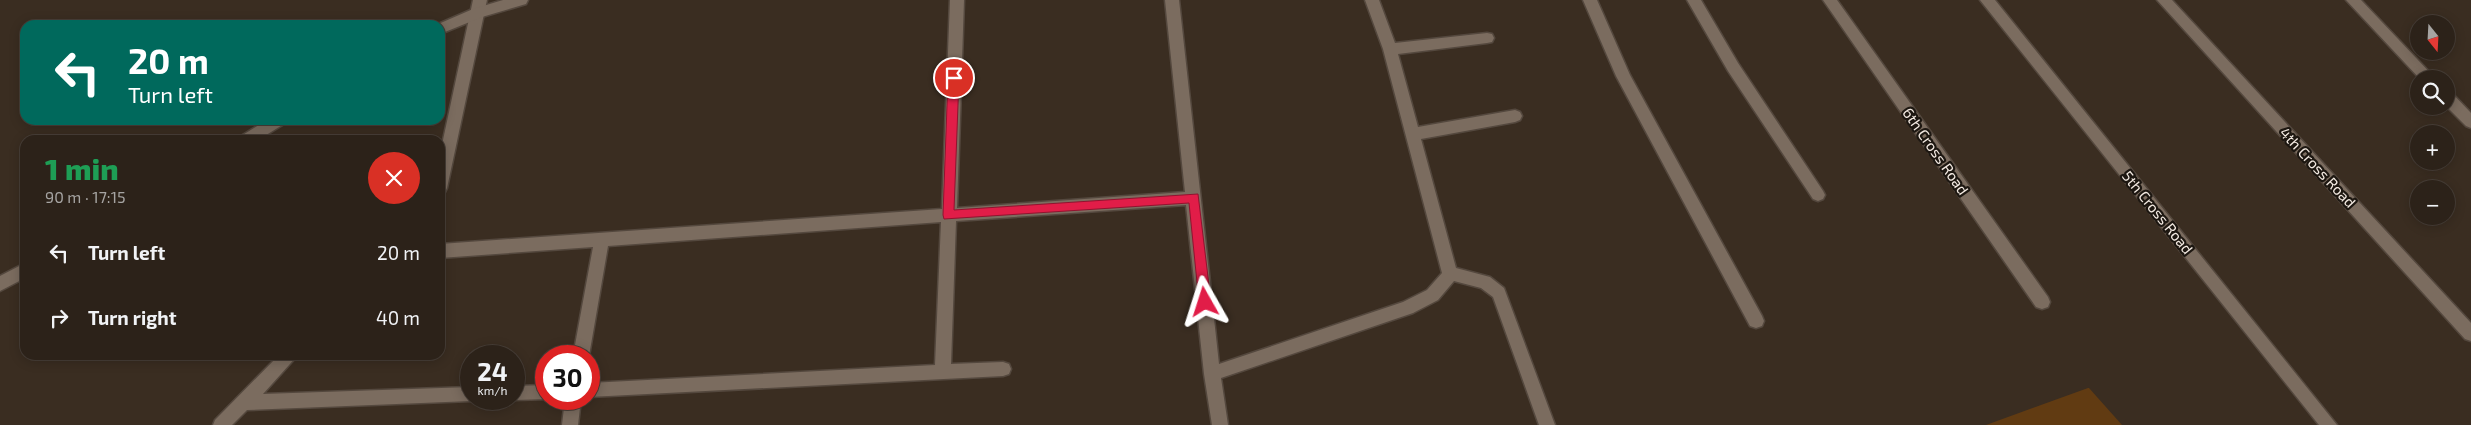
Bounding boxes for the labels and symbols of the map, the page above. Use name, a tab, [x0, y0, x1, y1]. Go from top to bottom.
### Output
north arrow	[2410, 15, 2455, 60]
pin	[933, 57, 975, 99]
street label: 6th Cross Road	[1899, 104, 1973, 198]
street label: 4th Cross Road	[2276, 123, 2360, 211]
street label: 5th Cross Road	[2119, 167, 2197, 257]
position arrow	[1178, 275, 1230, 327]
speed limit sign: 30	[535, 345, 600, 410]

